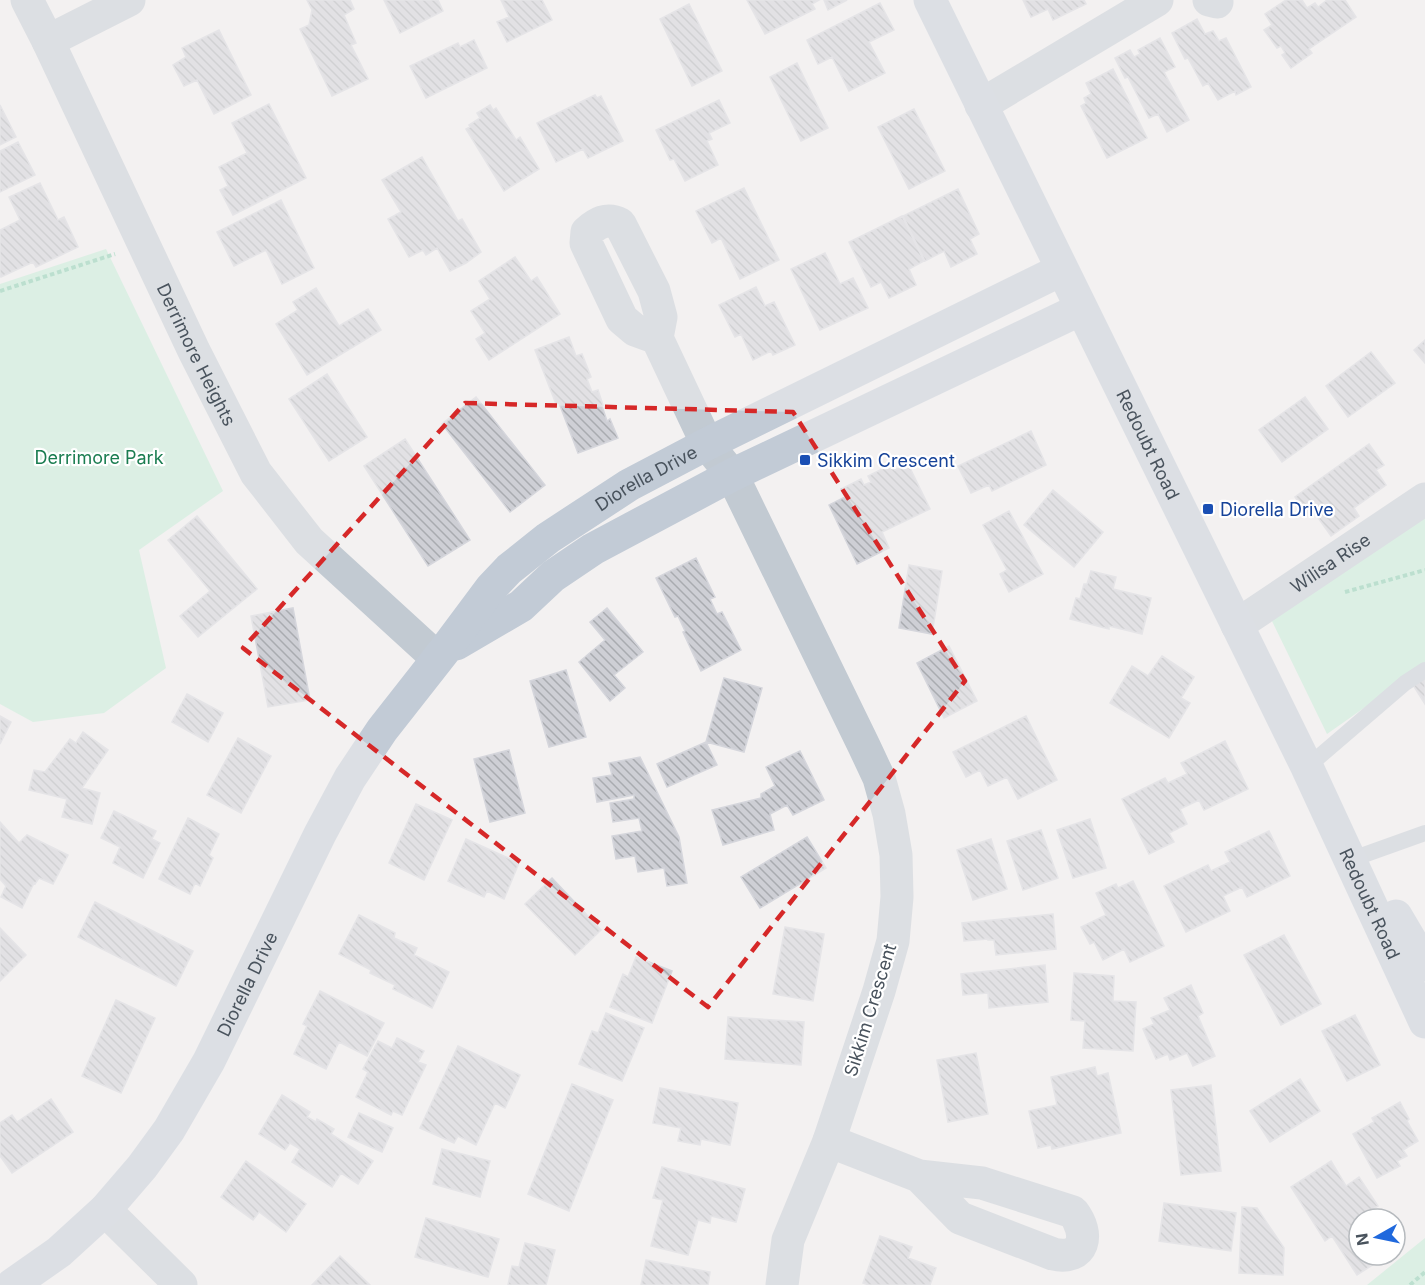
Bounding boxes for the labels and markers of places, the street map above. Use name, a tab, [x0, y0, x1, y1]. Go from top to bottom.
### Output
place label: Sikkim Crescent	[817, 450, 955, 471]
marker: Sikkim Crescent	[798, 453, 812, 467]
place label: Diorella Drive	[1220, 499, 1334, 520]
marker: Diorella Drive	[1201, 502, 1215, 516]

